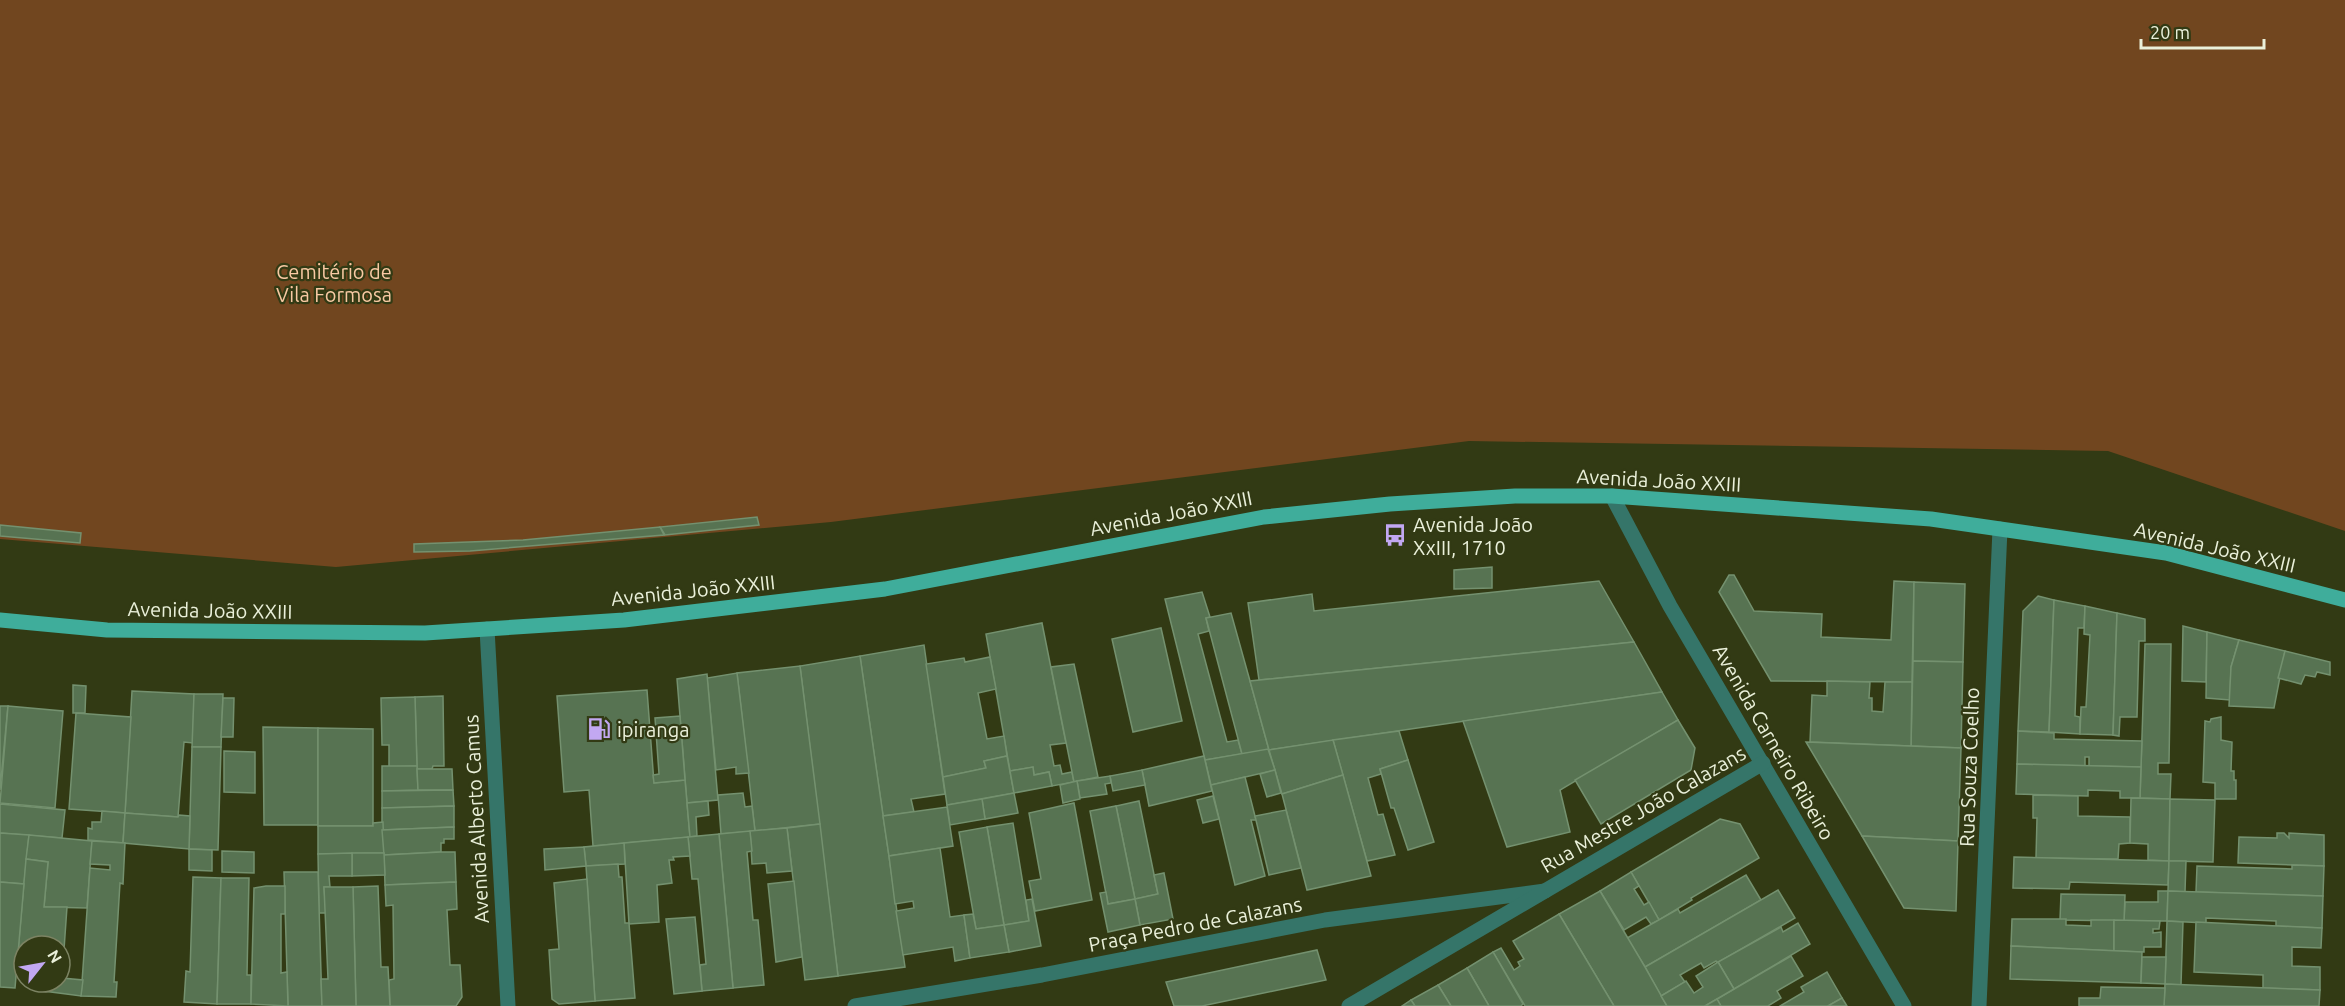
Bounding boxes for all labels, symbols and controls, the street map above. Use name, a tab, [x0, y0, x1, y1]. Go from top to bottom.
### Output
scale bar	[2141, 12, 2264, 50]
text: 20 m	[2150, 22, 2190, 42]
park label: Cemitério de Vila Formosa	[276, 260, 392, 306]
street label: Avenida João XXIII	[1576, 464, 1742, 496]
street label: Avenida João XXIII	[1088, 486, 1254, 540]
place label: Avenida João XxIII, 1710	[1413, 513, 1533, 559]
street label: Avenida João XXIII	[2132, 517, 2298, 577]
bus stop icon: Avenida João XxIII, 1710	[1382, 522, 1408, 548]
street label: Avenida João XXIII	[610, 570, 776, 610]
street label: Avenida João XXIII	[127, 597, 293, 623]
street label: Avenida Carneiro Ribeiro	[1709, 640, 1839, 844]
street label: Rua Souza Coelho	[1955, 687, 1983, 847]
street label: Avenida Alberto Camus	[459, 714, 493, 924]
fuel station icon: ipiranga	[586, 716, 612, 742]
place label: ipiranga	[617, 718, 689, 741]
street label: Rua Mestre João Calazans	[1537, 741, 1749, 877]
street label: Praça Pedro de Calazans	[1086, 892, 1304, 956]
north arrow	[12, 934, 72, 994]
text: N	[44, 947, 66, 966]

